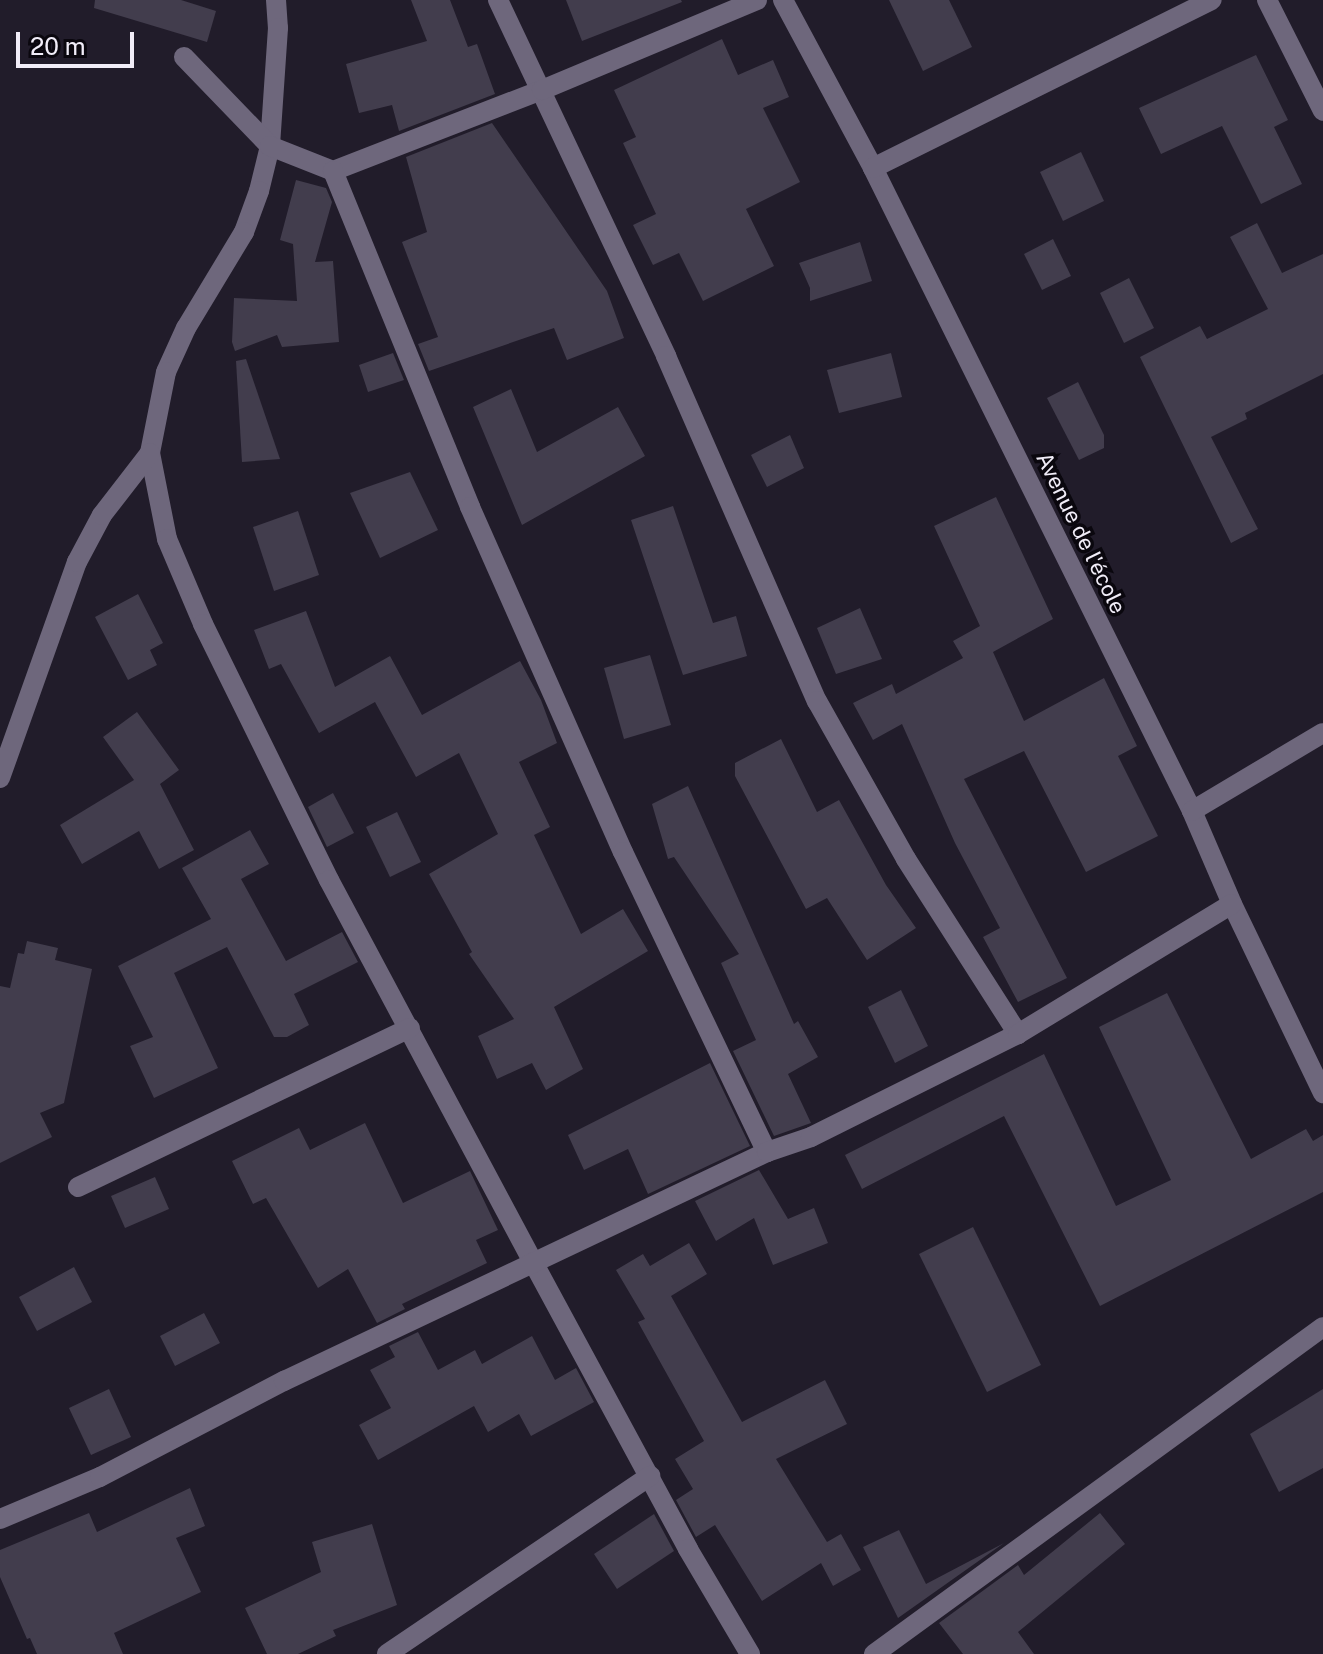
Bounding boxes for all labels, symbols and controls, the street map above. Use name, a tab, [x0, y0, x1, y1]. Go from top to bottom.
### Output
scale bar	[20, 16, 138, 66]
text: 20 m	[30, 32, 86, 60]
street label: Avenue de l'école	[1030, 448, 1132, 618]

